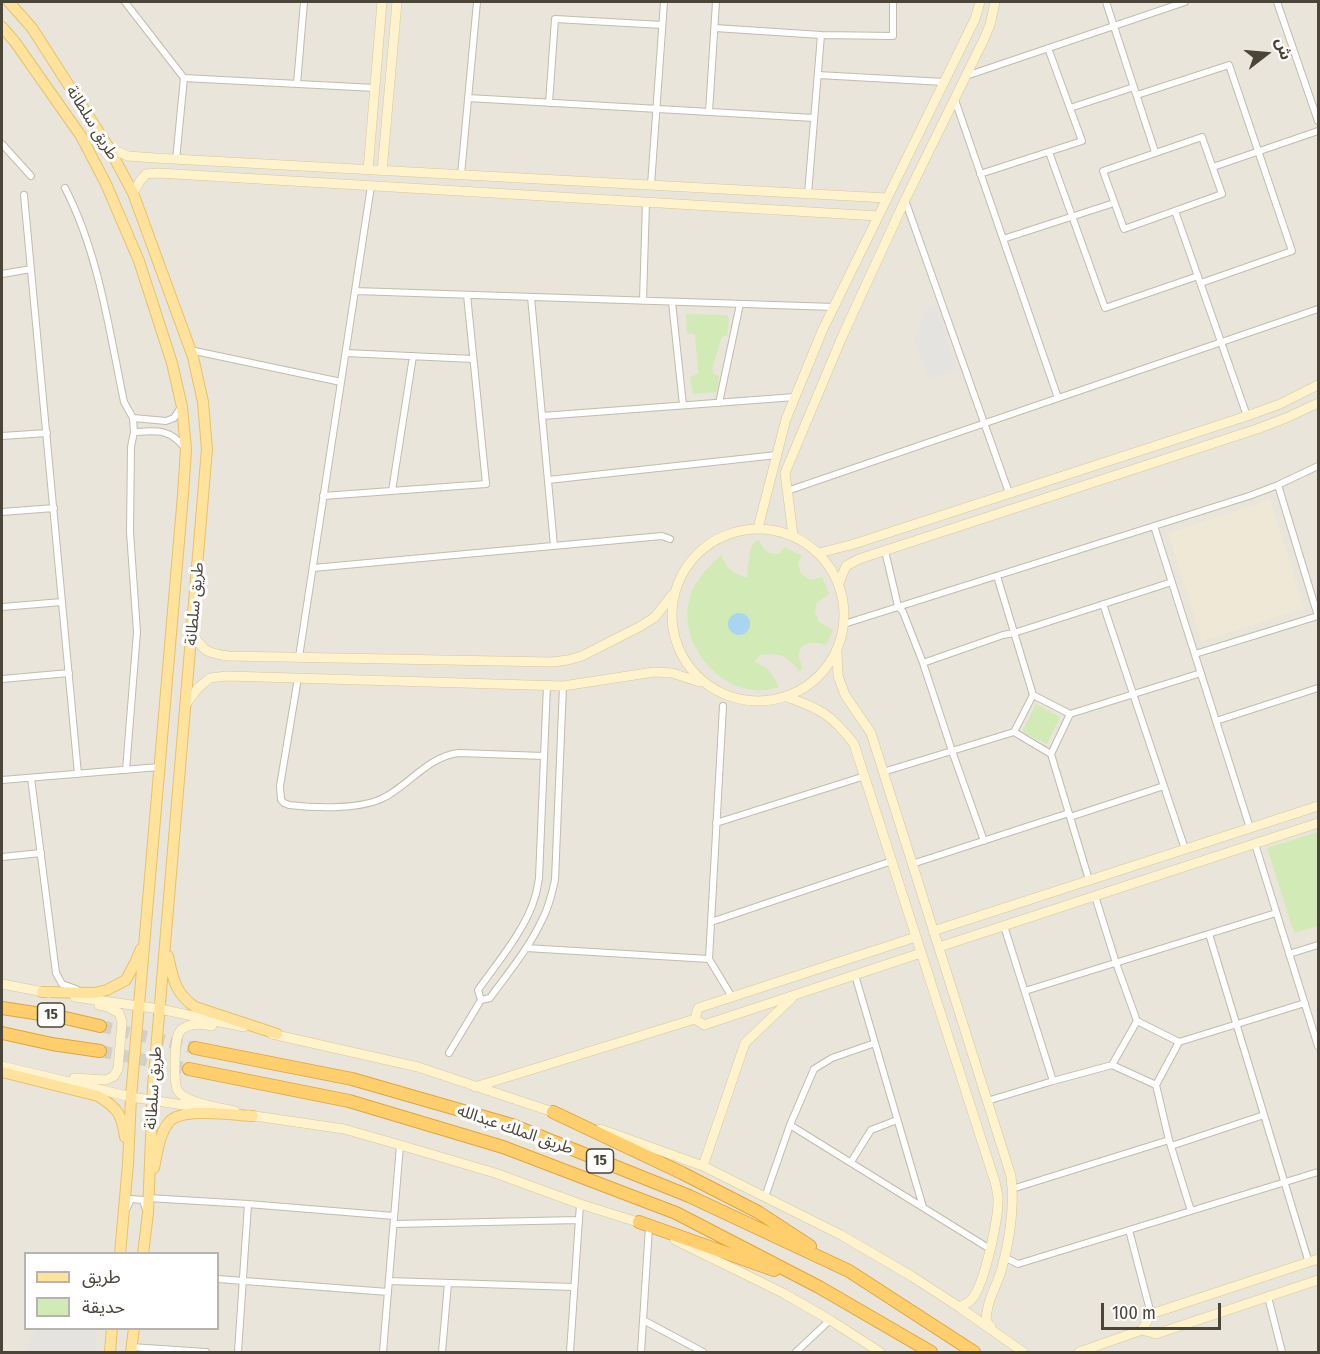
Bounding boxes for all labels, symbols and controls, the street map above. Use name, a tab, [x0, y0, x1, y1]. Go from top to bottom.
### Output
north arrow	[1236, 24, 1296, 84]
text: ش	[1272, 36, 1296, 62]
street label: طريق سلطانة	[62, 82, 122, 164]
street label: طريق سلطانة	[182, 562, 208, 646]
road number: 15	[38, 1003, 64, 1027]
street label: طريق سلطانة	[142, 1046, 166, 1130]
street label: طريق الملك عبدالله	[455, 1101, 575, 1159]
road number: 15	[586, 1149, 614, 1173]
legend	[24, 1252, 219, 1330]
text: طريق	[82, 1266, 121, 1288]
scale bar	[1104, 1291, 1224, 1329]
text: حديقة	[82, 1296, 125, 1318]
text: 100 m	[1112, 1302, 1156, 1324]

